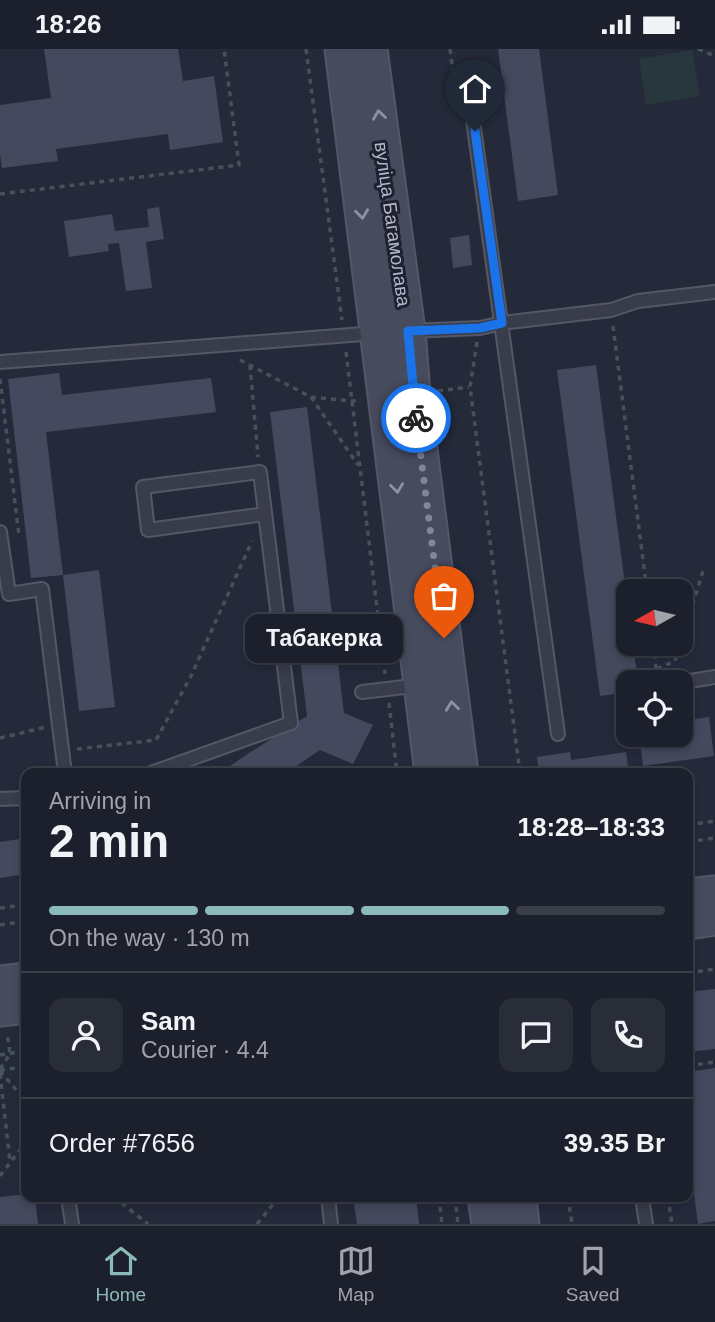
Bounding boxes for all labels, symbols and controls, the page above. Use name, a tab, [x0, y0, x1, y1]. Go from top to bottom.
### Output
text: 18:26	[35, 9, 102, 39]
pin	[445, 59, 505, 131]
icon: home	[456, 70, 494, 108]
one-way arrow	[371, 110, 386, 121]
street label: вуліца Багамолава	[371, 140, 415, 308]
one-way arrow	[354, 208, 369, 220]
courier	[381, 383, 451, 453]
icon: bike	[397, 399, 435, 437]
one-way arrow	[389, 482, 404, 494]
pin	[414, 566, 474, 638]
icon: bag	[425, 577, 463, 615]
north arrow	[616, 579, 693, 656]
map controls	[616, 579, 693, 747]
callout: Табакерка	[244, 613, 402, 663]
text: Табакерка	[266, 625, 382, 651]
button: locate	[616, 670, 693, 747]
one-way arrow	[445, 700, 460, 712]
text: Arriving in	[49, 788, 151, 814]
text: 18:28–18:33	[518, 812, 665, 842]
text: 2 min	[49, 815, 169, 867]
text: On the way · 130 m	[49, 925, 250, 951]
button: person	[49, 998, 123, 1072]
button: chat	[499, 998, 573, 1072]
button: phone	[591, 998, 665, 1072]
text: Sam	[141, 1006, 196, 1036]
text: Courier · 4.4	[141, 1037, 269, 1063]
text: Order #7656	[49, 1128, 195, 1158]
text: 39.35 Br	[564, 1128, 665, 1158]
tab: Home	[95, 1242, 146, 1306]
tab: Map	[337, 1242, 375, 1306]
tab: Saved	[566, 1242, 620, 1306]

